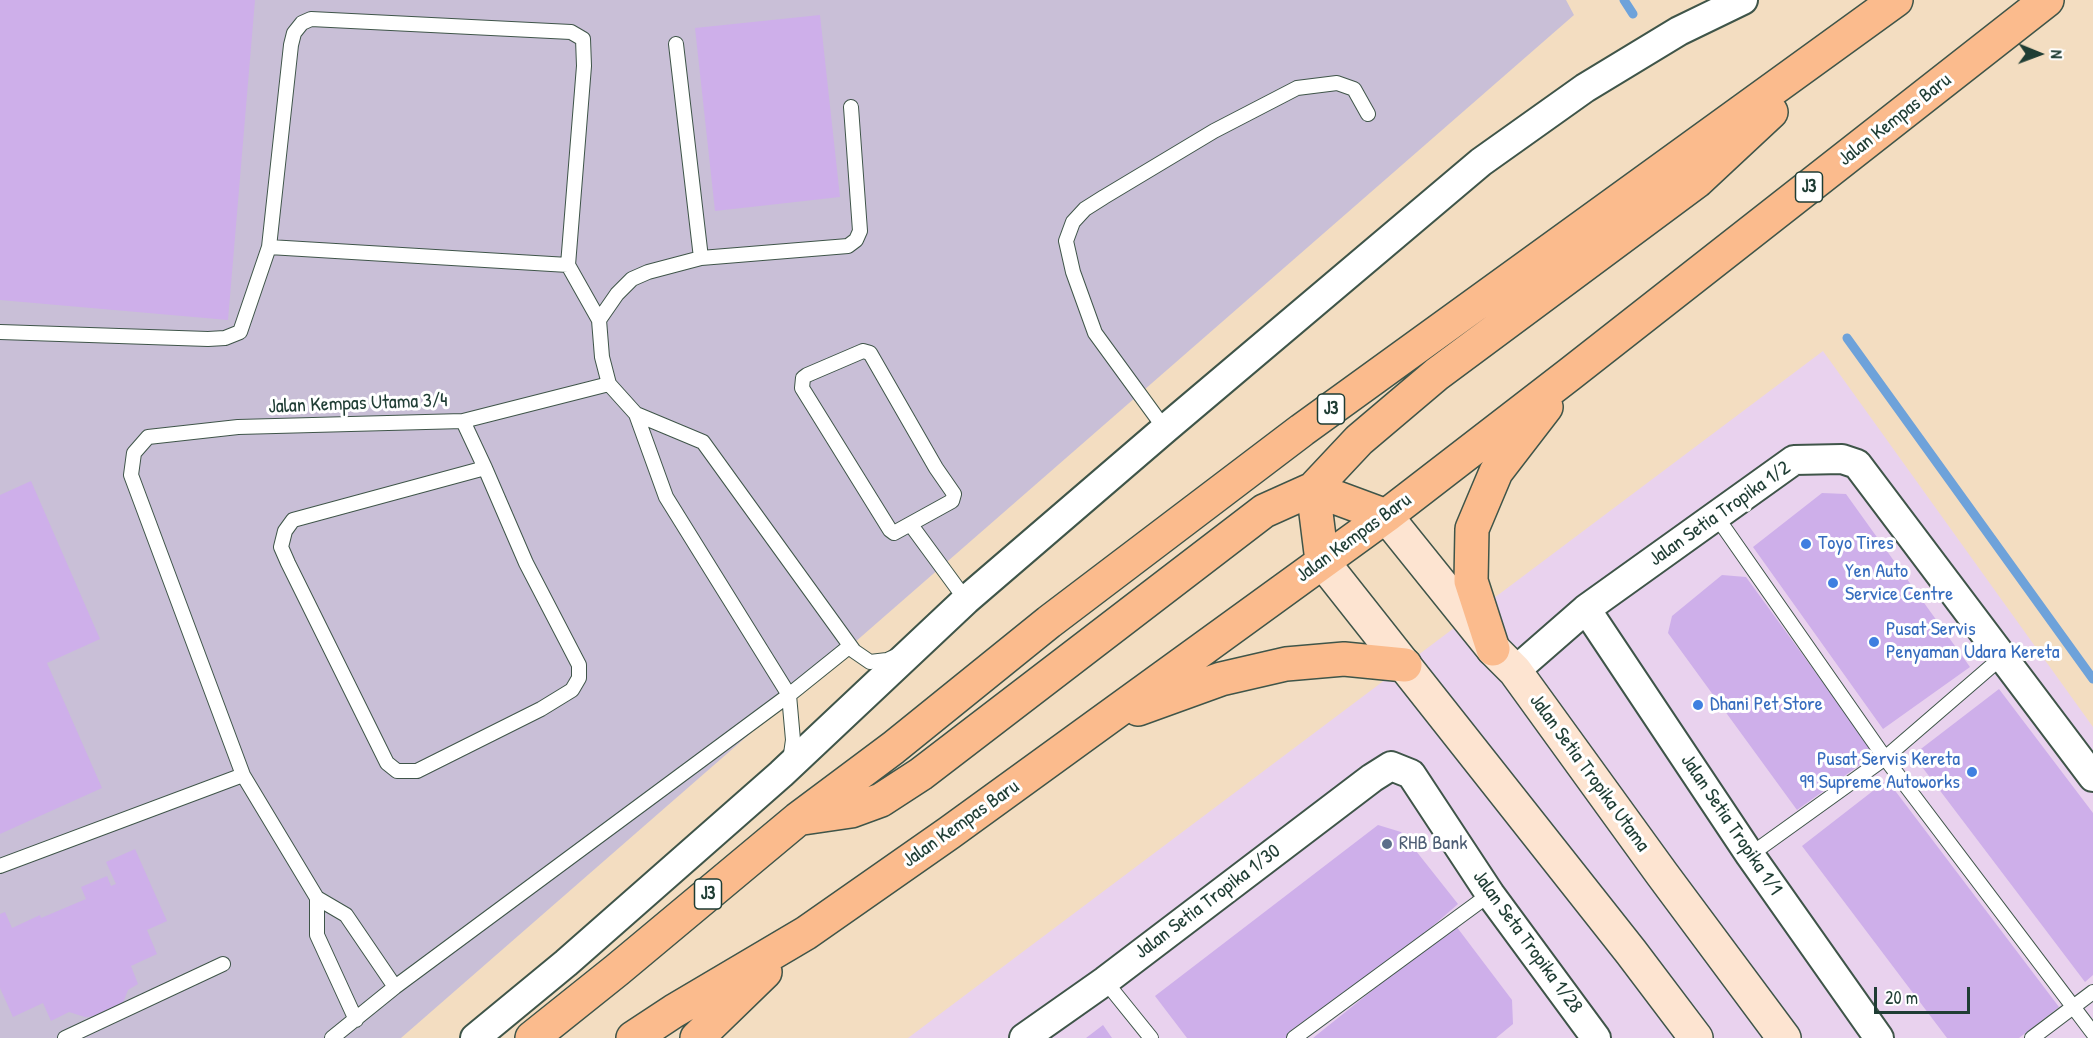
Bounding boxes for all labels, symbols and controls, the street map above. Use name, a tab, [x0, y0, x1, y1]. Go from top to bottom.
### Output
north arrow	[2009, 24, 2069, 84]
text: N	[2046, 50, 2068, 59]
street label: Jalan Kempas Baru	[1834, 69, 1956, 171]
road number: J3	[1796, 172, 1822, 202]
street label: Jalan Kempas Utama 3/4	[268, 389, 448, 419]
road number: J3	[1318, 394, 1344, 424]
street label: Jalan Setia Tropika 1/2	[1645, 456, 1795, 572]
street label: Jalan Kempas Baru	[1292, 488, 1416, 588]
place label: Toyo Tires	[1818, 532, 1894, 556]
marker: Toyo Tires	[1799, 537, 1813, 551]
place label: Yen Auto Service Centre	[1845, 560, 1953, 607]
marker: Yen Auto Service Centre	[1826, 576, 1840, 590]
place label: Pusat Servis Penyaman Udara Kereta	[1886, 618, 2060, 665]
marker: Pusat Servis Penyaman Udara Kereta	[1867, 635, 1881, 649]
street label: Jalan Setia Tropika Utama	[1524, 689, 1654, 857]
place label: Dhani Pet Store	[1710, 693, 1823, 717]
marker: Dhani Pet Store	[1691, 698, 1705, 712]
place label: Pusat Servis Kereta 99 Supreme Autoworks	[1799, 748, 1960, 795]
street label: Jalan Setia Tropika 1/1	[1675, 750, 1787, 900]
marker: Pusat Servis Kereta 99 Supreme Autoworks	[1965, 765, 1979, 779]
street label: Jalan Kempas Baru	[898, 775, 1024, 873]
place label: RHB Bank	[1399, 832, 1467, 856]
marker: RHB Bank	[1380, 837, 1394, 851]
street label: Jalan Setia Tropika 1/30	[1131, 840, 1285, 964]
street label: Jalan Seta Tropika 1/28	[1467, 866, 1587, 1018]
road number: J3	[694, 879, 722, 909]
scale bar	[1877, 975, 1973, 1013]
text: 20 m	[1885, 985, 1918, 1010]

